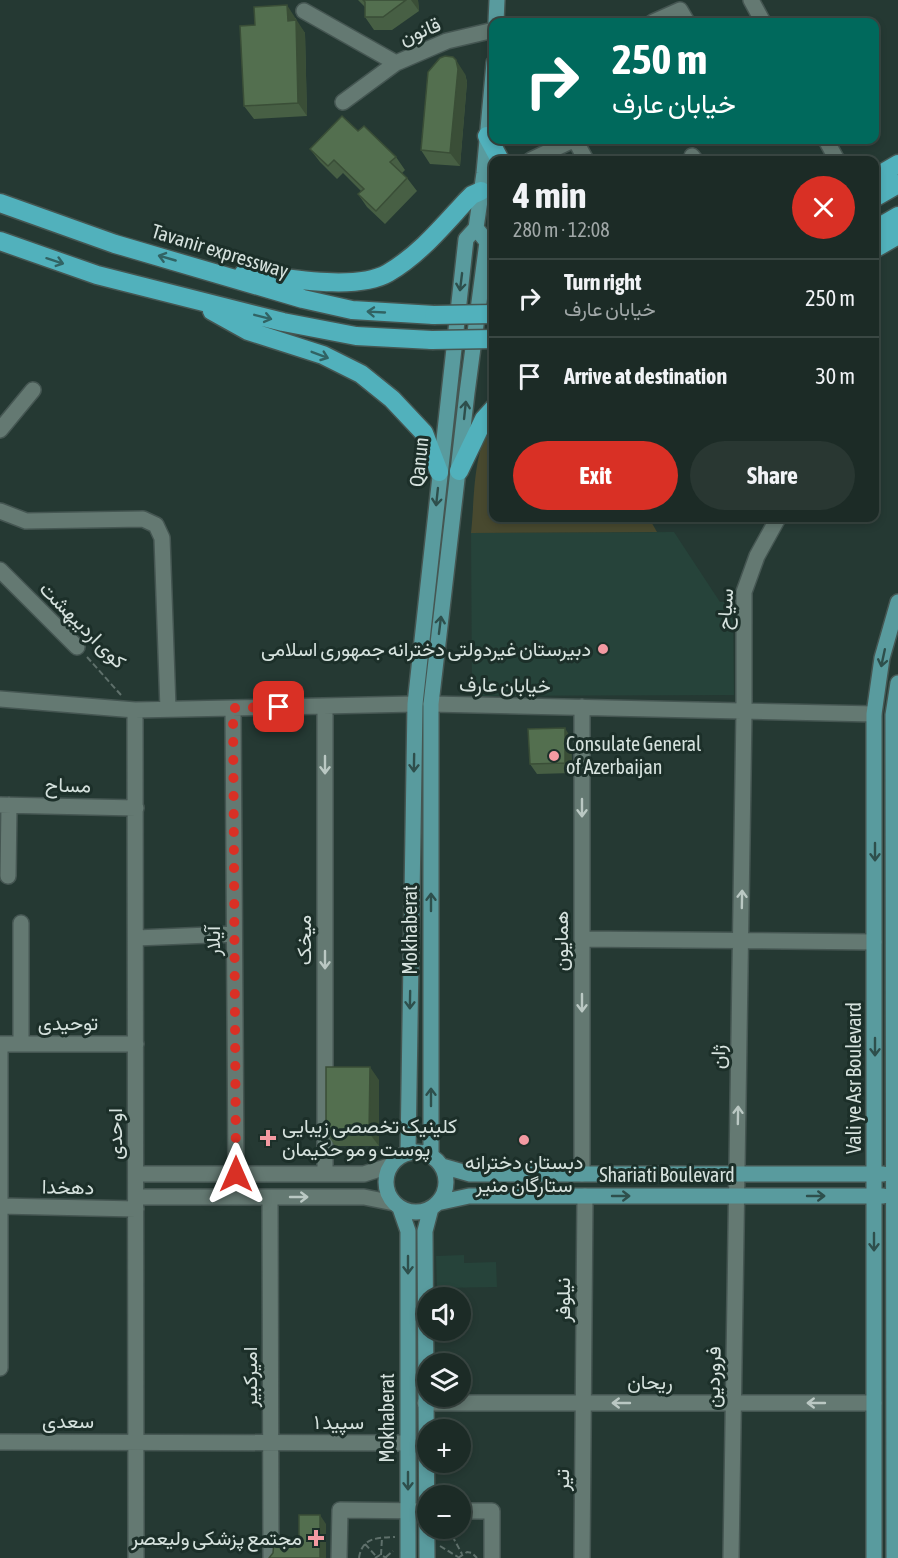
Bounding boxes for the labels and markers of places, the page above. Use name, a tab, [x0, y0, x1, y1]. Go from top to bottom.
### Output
place label: دبیرستان غیردولتی دخترانه جمهوری اسلامی	[261, 637, 591, 662]
marker: دبیرستان غیردولتی دخترانه جمهوری اسلامی	[596, 642, 610, 656]
pin	[253, 681, 304, 732]
place label: Consulate General of Azerbaijan	[566, 732, 702, 778]
marker: Consulate General of Azerbaijan	[547, 749, 561, 763]
place label: کلینیک تخصصی زیبایی پوست و مو حکیمان	[282, 1114, 457, 1163]
marker: کلینیک تخصصی زیبایی پوست و مو حکیمان	[259, 1129, 277, 1147]
marker: دبستان دخترانه ستارگان منیر	[517, 1133, 531, 1147]
place label: دبستان دخترانه ستارگان منیر	[465, 1150, 583, 1198]
place label: مجتمع پزشکی ولیعصر	[130, 1526, 302, 1552]
marker: مجتمع پزشکی ولیعصر	[307, 1529, 325, 1547]

